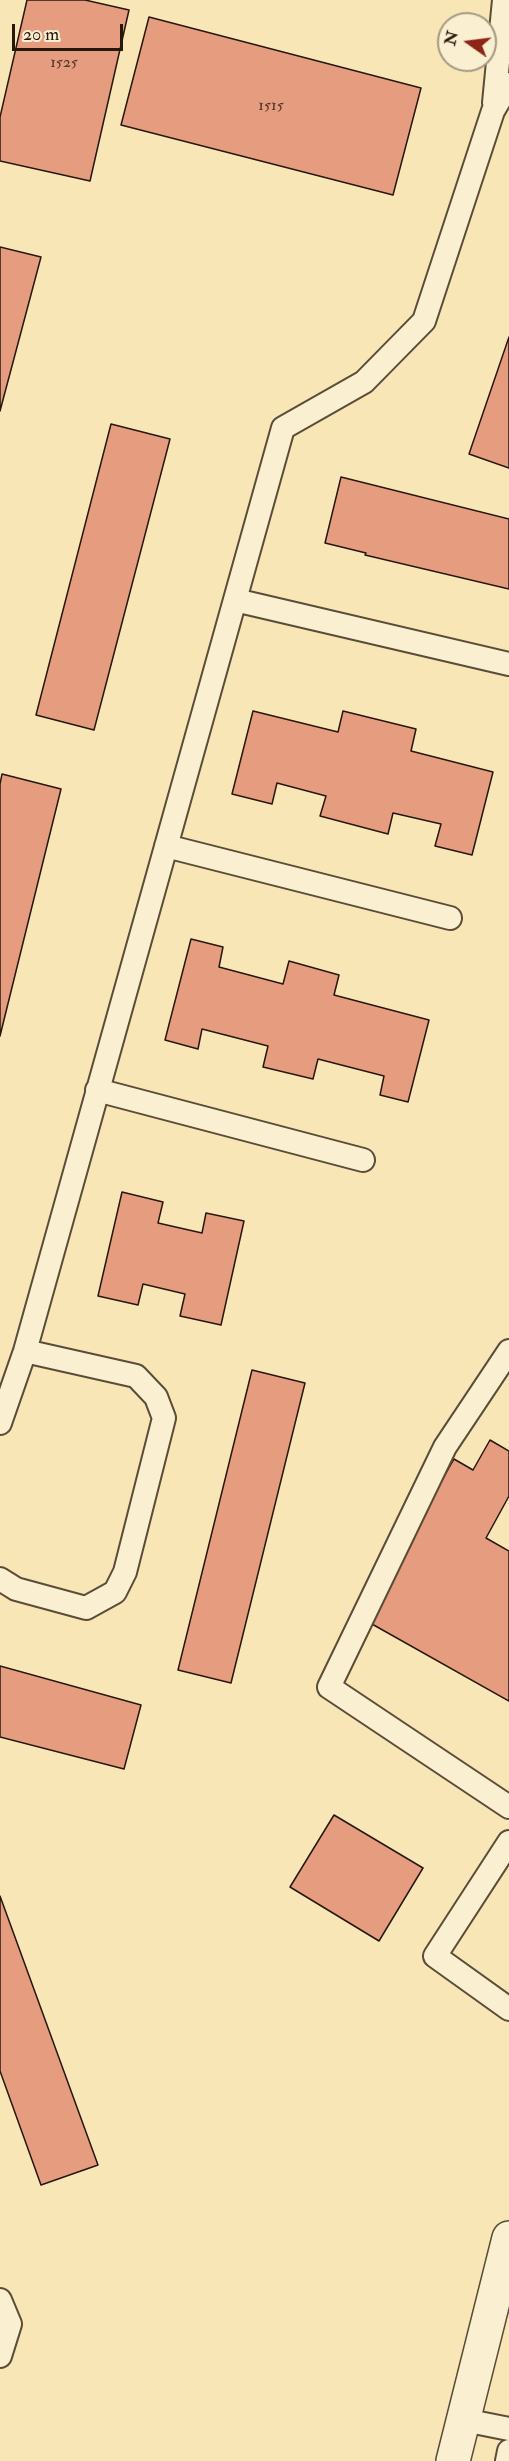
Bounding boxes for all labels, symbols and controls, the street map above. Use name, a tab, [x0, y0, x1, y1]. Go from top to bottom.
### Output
scale bar	[15, 12, 126, 50]
north arrow	[437, 12, 497, 72]
text: 20 m	[23, 23, 59, 46]
text: N	[440, 29, 463, 48]
house number: 1525	[50, 54, 78, 74]
house number: 1515	[258, 97, 284, 117]

